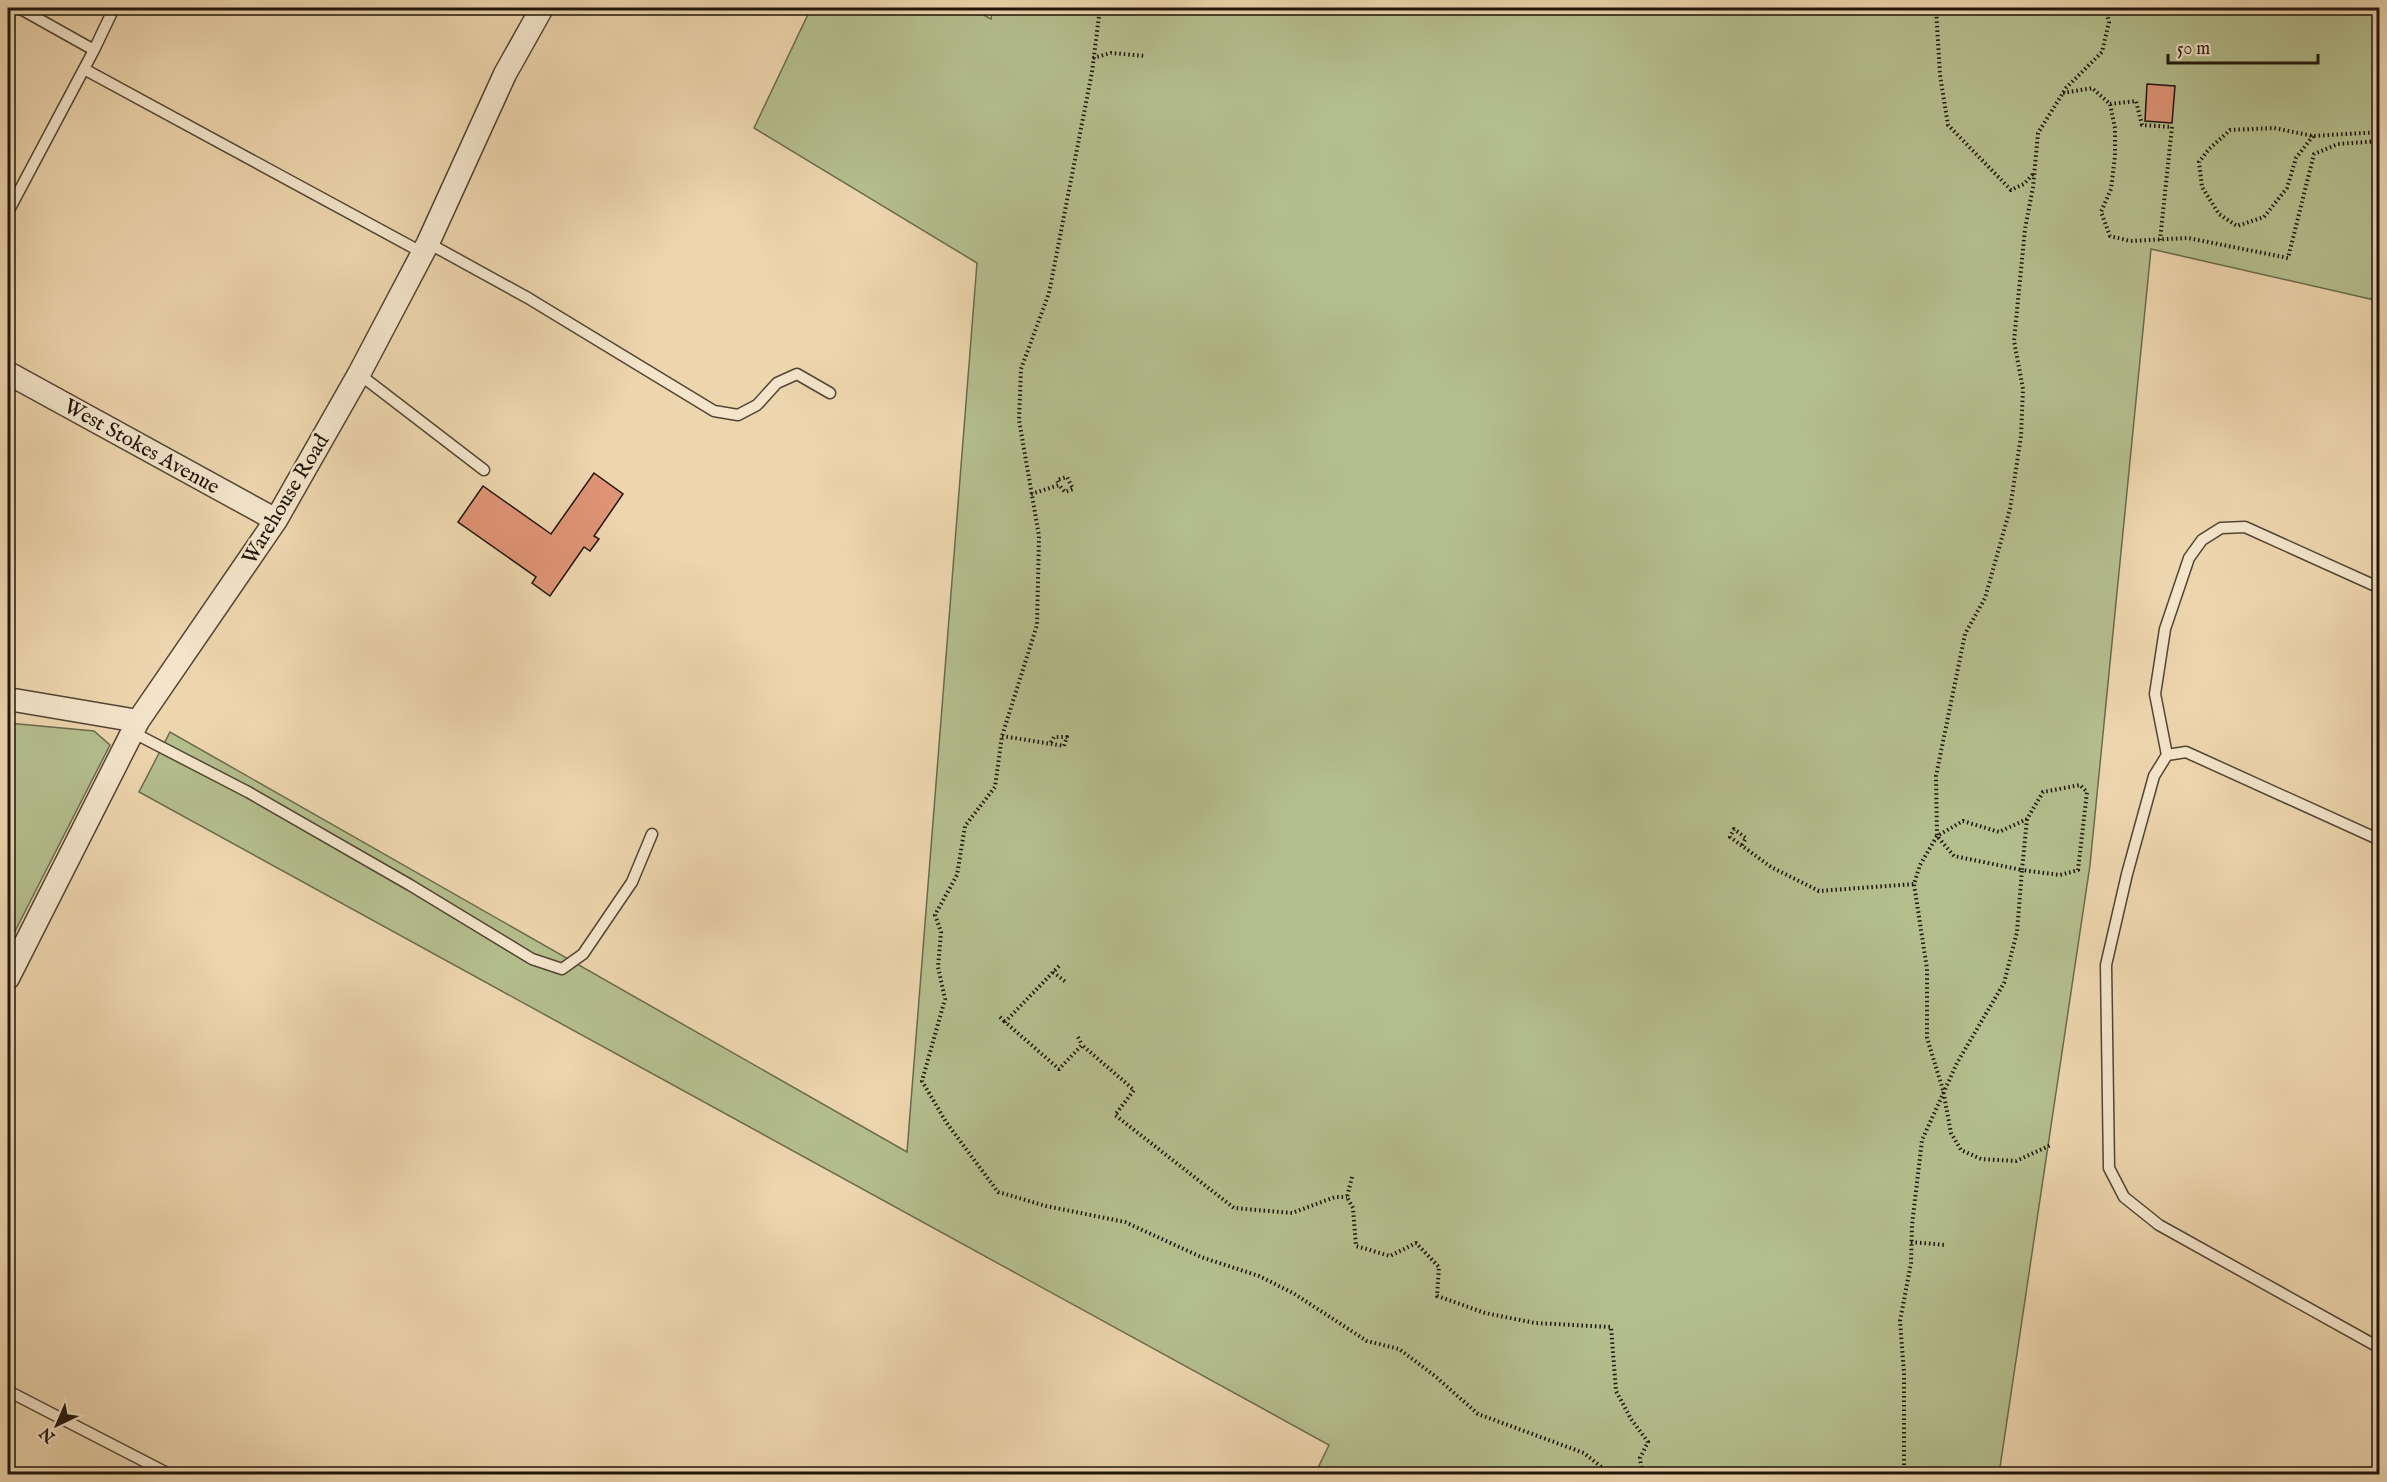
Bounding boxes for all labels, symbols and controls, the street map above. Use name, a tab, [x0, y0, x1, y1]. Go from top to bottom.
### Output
scale bar	[2168, 27, 2318, 65]
text: 50 m	[2177, 38, 2210, 61]
street label: West Stokes Avenue	[59, 393, 224, 501]
street label: Warehouse Road	[237, 429, 336, 570]
north arrow	[27, 1395, 87, 1455]
text: N	[36, 1422, 61, 1447]

